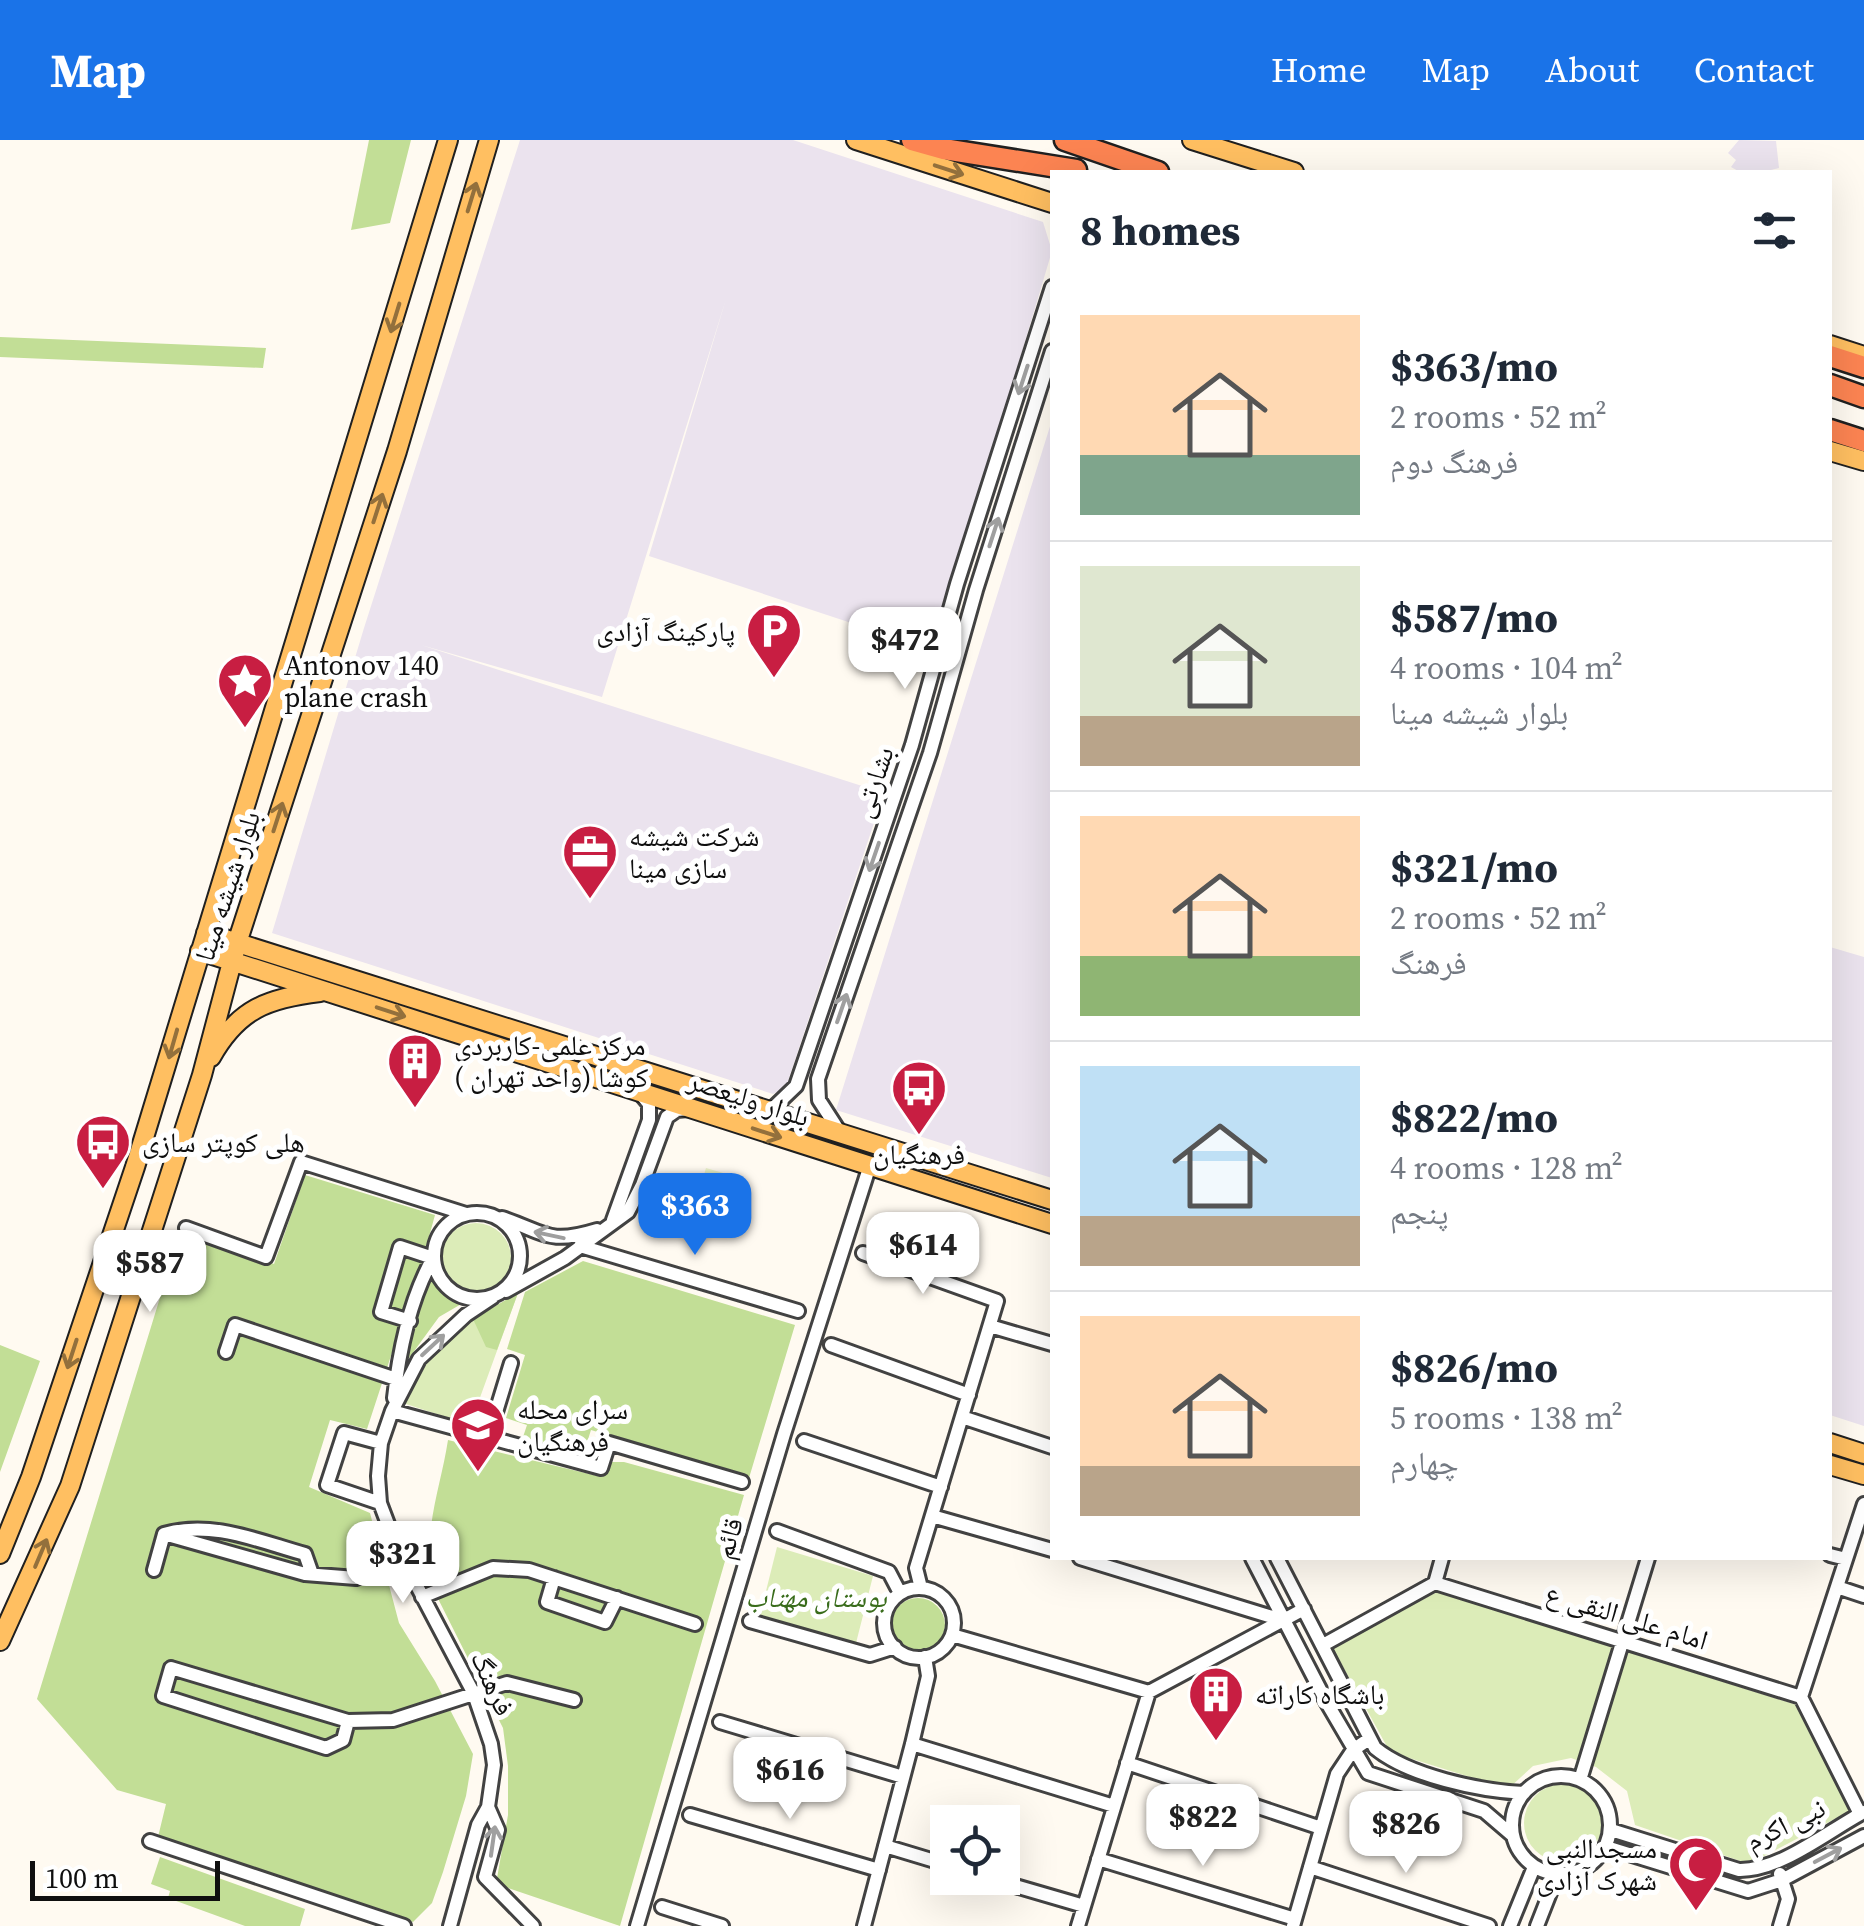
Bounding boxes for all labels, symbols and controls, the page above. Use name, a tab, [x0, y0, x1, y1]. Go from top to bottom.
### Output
text: Map	[50, 37, 146, 103]
text: Home	[1271, 46, 1367, 94]
text: Map	[1422, 46, 1490, 94]
text: About	[1545, 46, 1639, 94]
text: Contact	[1694, 46, 1814, 94]
one-way arrow	[933, 162, 964, 180]
one-way arrow	[464, 181, 482, 213]
text: 8 homes	[1080, 201, 1240, 259]
icon: filters	[1747, 203, 1802, 258]
one-way arrow	[385, 302, 403, 333]
text: $363/mo	[1390, 337, 1558, 395]
icon: home	[1160, 355, 1280, 475]
one-way arrow	[1012, 364, 1030, 395]
text: 2 rooms · 52 m²	[1390, 395, 1607, 439]
text: فرهنگ دوم	[1390, 440, 1518, 484]
one-way arrow	[371, 492, 389, 524]
one-way arrow	[987, 517, 1005, 549]
text: $587/mo	[1390, 588, 1558, 646]
parking icon: پارکینگ آزادی	[744, 601, 804, 680]
icon: home	[1160, 606, 1280, 726]
pin: $472	[846, 607, 964, 692]
place label: پارکینگ آزادی	[596, 612, 735, 650]
text: $472	[870, 617, 940, 661]
place label: Antonov 140 plane crash	[284, 646, 439, 716]
text: 4 rooms · 104 m²	[1390, 646, 1623, 690]
place icon: Antonov 140 plane crash	[215, 651, 275, 730]
text: بلوار شیشه مینا	[1390, 691, 1568, 735]
street label: بشارتی	[843, 741, 903, 823]
one-way arrow	[270, 801, 288, 833]
street label: بلوار شیشه مینا	[185, 806, 269, 966]
place label: شرکت شیشه سازی مینا	[629, 817, 759, 887]
office icon: شرکت شیشه سازی مینا	[560, 822, 620, 901]
text: $321/mo	[1390, 838, 1558, 896]
one-way arrow	[863, 841, 881, 873]
icon: home	[1160, 856, 1280, 976]
text: 2 rooms · 52 m²	[1390, 896, 1607, 940]
text: فرهنگ	[1390, 941, 1467, 985]
one-way arrow	[835, 993, 853, 1025]
one-way arrow	[375, 1005, 406, 1023]
place label: مرکز علمی-کاربردی کوشا (واحد تهران )	[454, 1026, 649, 1096]
one-way arrow	[163, 1028, 181, 1060]
building icon: مرکز علمی-کاربردی کوشا (واحد تهران )	[385, 1031, 445, 1110]
bus stop icon: فرهنگیان	[889, 1058, 949, 1137]
street label: بلوار ولیعصر	[683, 1060, 815, 1135]
text: $822/mo	[1390, 1088, 1558, 1146]
icon: home	[1160, 1106, 1280, 1226]
bus stop icon: هلی کوپتر سازی	[73, 1112, 133, 1191]
place label: هلی کوپتر سازی	[142, 1123, 305, 1161]
one-way arrow	[751, 1125, 783, 1143]
place label: فرهنگیان	[873, 1135, 965, 1173]
text: 4 rooms · 128 m²	[1390, 1146, 1623, 1190]
pin: $363	[636, 1173, 754, 1258]
text: $363	[660, 1183, 730, 1227]
text: پنجم	[1390, 1191, 1449, 1235]
pin: $614	[864, 1212, 982, 1297]
text: $614	[888, 1222, 958, 1266]
one-way arrow	[534, 1225, 566, 1244]
pin: $587	[91, 1230, 209, 1315]
text: $587	[115, 1240, 185, 1284]
one-way arrow	[420, 1334, 445, 1357]
one-way arrow	[62, 1337, 80, 1369]
text: $826/mo	[1390, 1338, 1558, 1396]
icon: home	[1160, 1356, 1280, 1476]
place label: سرای محله فرهنگیان	[517, 1390, 628, 1460]
school or university icon: سرای محله فرهنگیان	[448, 1395, 508, 1474]
text: 5 rooms · 138 m²	[1390, 1396, 1623, 1440]
text: چهارم	[1390, 1441, 1459, 1485]
street label: قائم	[704, 1513, 752, 1563]
pin: $321	[344, 1521, 462, 1606]
text: $321	[368, 1531, 438, 1575]
one-way arrow	[33, 1538, 51, 1569]
street label: امام علی النقی ع	[1541, 1573, 1713, 1659]
park label: بوستان مهتاب	[745, 1578, 887, 1616]
street label: فرهنگ	[462, 1645, 524, 1721]
building icon: باشگاه کاراته	[1186, 1664, 1246, 1743]
place label: باشگاه کاراته	[1255, 1675, 1385, 1713]
pin: $616	[731, 1737, 849, 1822]
text: $616	[755, 1747, 825, 1791]
pin: $822	[1144, 1784, 1262, 1869]
street label: نبی اکرم	[1739, 1788, 1831, 1860]
pin: $826	[1347, 1791, 1465, 1876]
text: $822	[1168, 1794, 1238, 1838]
text: $826	[1371, 1801, 1441, 1845]
map controls	[930, 1805, 1020, 1895]
button: locate	[930, 1805, 1020, 1895]
one-way arrow	[484, 1825, 502, 1858]
place label: مسجدالنبی شهرک آزادی	[1537, 1829, 1657, 1899]
mosque icon: مسجدالنبی شهرک آزادی	[1666, 1834, 1726, 1913]
one-way arrow	[1813, 1845, 1843, 1864]
scale bar	[30, 1856, 220, 1900]
text: 100 m	[45, 1859, 119, 1897]

